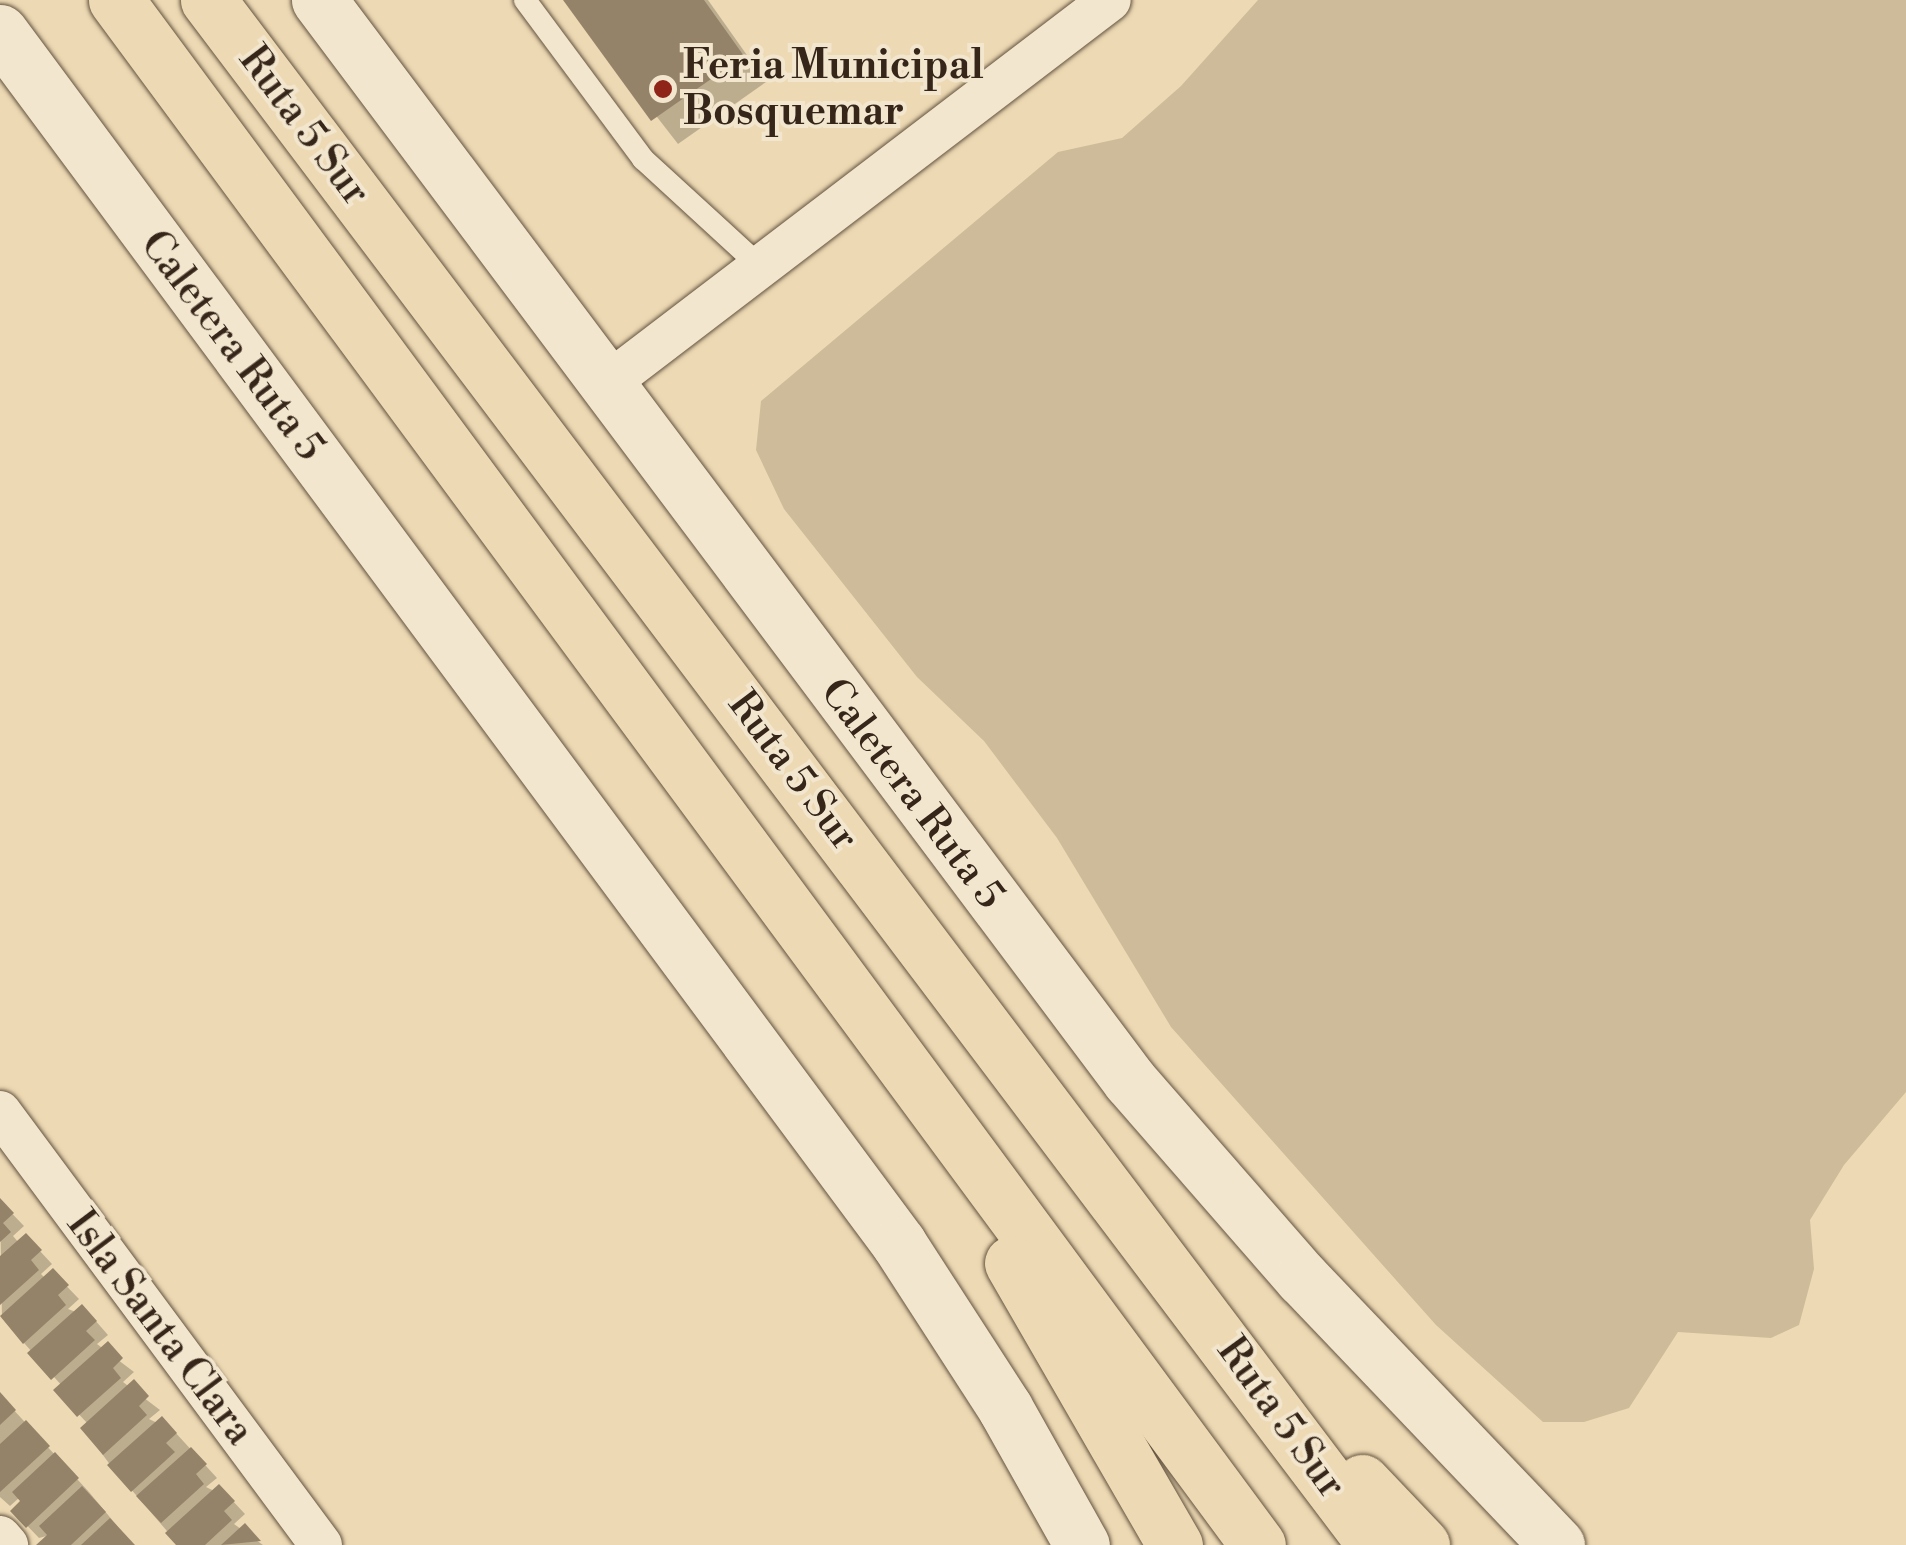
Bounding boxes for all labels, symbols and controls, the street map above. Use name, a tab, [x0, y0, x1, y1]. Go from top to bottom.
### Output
street label: Ruta 5 Sur	[229, 37, 379, 215]
place label: Feria Municipal Bosquemar	[683, 42, 984, 136]
marker: Feria Municipal Bosquemar	[652, 78, 674, 100]
street label: Caletera Ruta 5	[130, 222, 334, 470]
street label: Caletera Ruta 5	[810, 670, 1014, 918]
street label: Ruta 5 Sur	[718, 682, 868, 860]
street label: Isla Santa Clara	[57, 1202, 263, 1454]
street label: Ruta 5 Sur	[1207, 1328, 1355, 1508]

